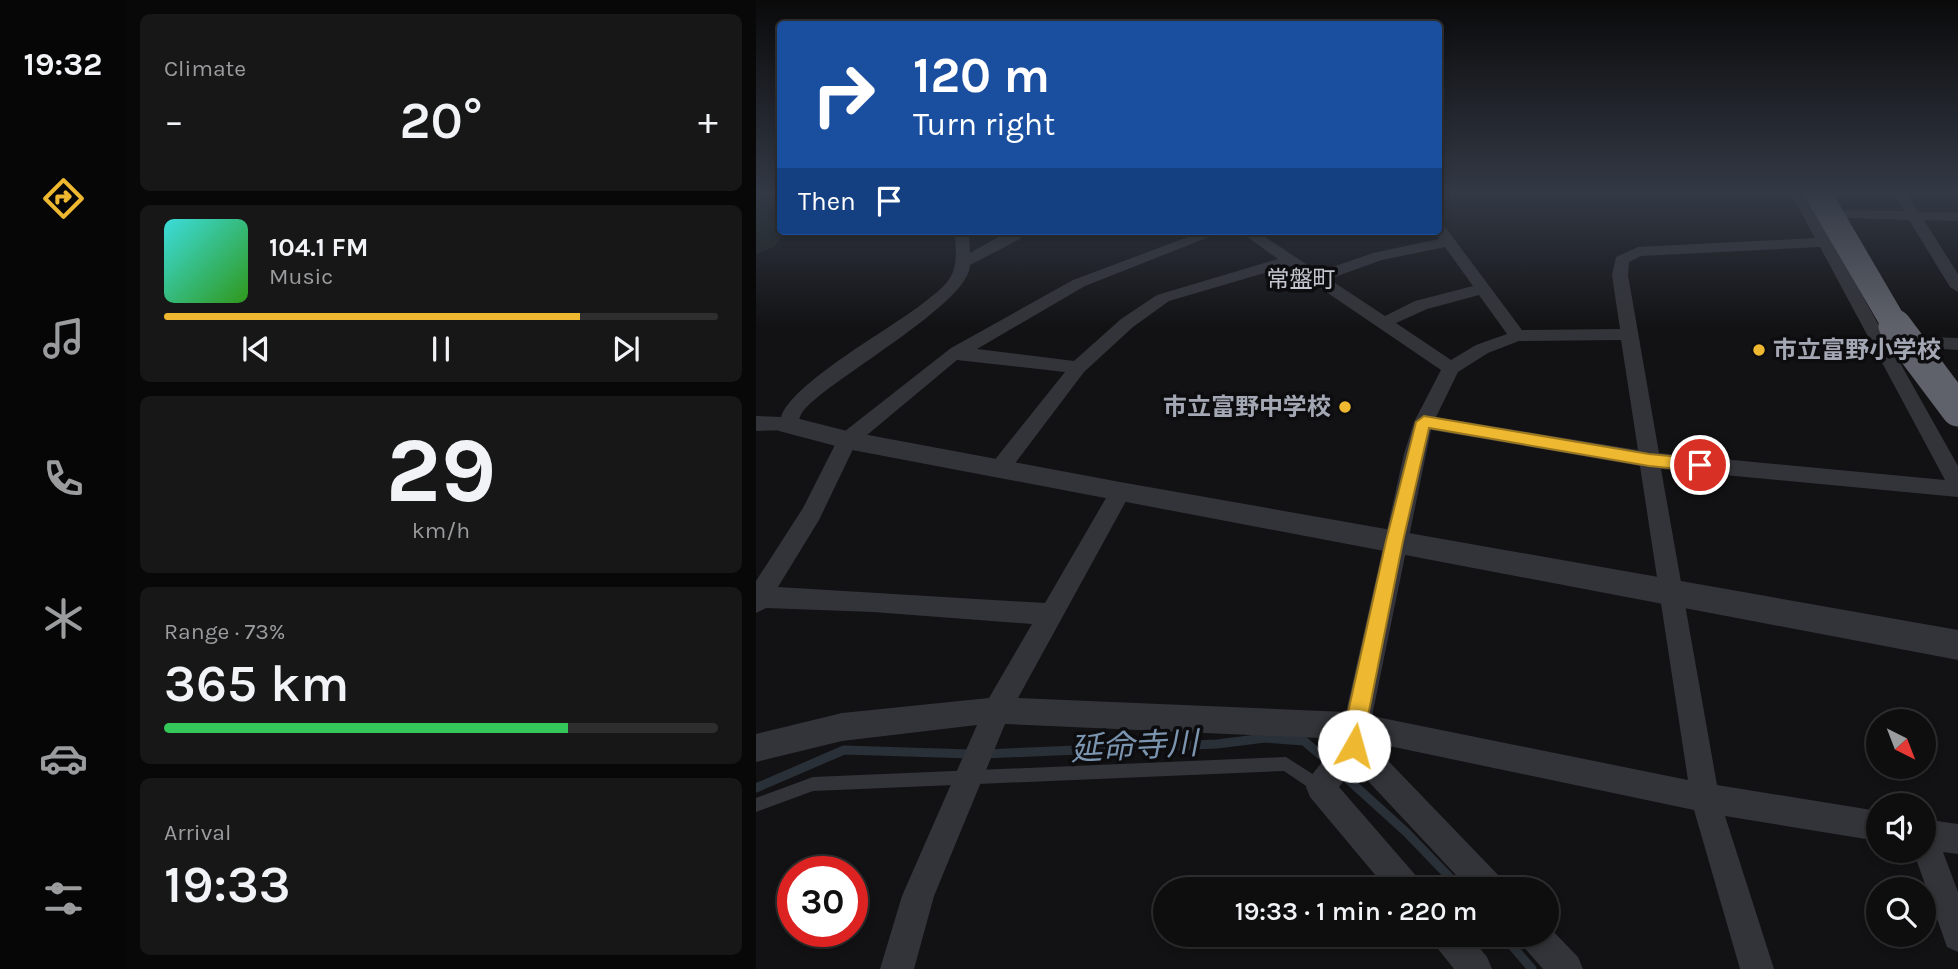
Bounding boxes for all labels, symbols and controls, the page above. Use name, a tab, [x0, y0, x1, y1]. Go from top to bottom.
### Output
text: 19:32	[24, 46, 102, 83]
text: 120 m	[913, 47, 1050, 104]
icon: right	[798, 49, 889, 140]
text: Climate	[164, 55, 246, 82]
text: 20°	[400, 90, 482, 151]
text: −	[164, 99, 184, 144]
text: +	[698, 99, 718, 144]
text: Turn right	[913, 106, 1055, 143]
icon: directions	[39, 174, 88, 223]
icon: arrive	[870, 182, 908, 220]
text: Then	[798, 186, 856, 217]
text: 104.1 FM	[269, 232, 369, 263]
text: Music	[269, 263, 333, 290]
district label: 常盤町	[1267, 266, 1336, 293]
icon: music	[39, 314, 88, 363]
icon: previous	[237, 330, 275, 368]
icon: pause	[422, 330, 460, 368]
icon: next	[607, 330, 645, 368]
place label: 市立富野小学校	[1773, 336, 1941, 364]
marker: 市立富野小学校	[1751, 342, 1767, 358]
place label: 市立富野中学校	[1163, 393, 1331, 421]
marker: 市立富野中学校	[1337, 399, 1353, 415]
text: 29	[386, 418, 496, 524]
pin	[1670, 435, 1730, 495]
icon: arrive	[1681, 446, 1719, 484]
icon: phone	[39, 454, 88, 503]
text: km/h	[412, 517, 470, 544]
icon: climate	[39, 594, 88, 643]
text: Range · 73%	[164, 618, 286, 645]
text: 365 km	[164, 653, 349, 714]
position arrow	[1317, 709, 1391, 783]
north arrow	[1866, 709, 1936, 779]
map controls	[1866, 709, 1936, 947]
water label: 延命寺川	[1069, 725, 1202, 768]
icon: car	[39, 734, 88, 783]
button: sound	[1866, 793, 1936, 863]
text: Arrival	[164, 819, 231, 846]
text: 19:33	[164, 854, 291, 915]
speed limit sign: 30	[777, 856, 868, 947]
icon: filters	[39, 874, 88, 923]
button: search	[1866, 877, 1936, 947]
text: 19:33 · 1 min · 220 m	[1235, 896, 1477, 927]

